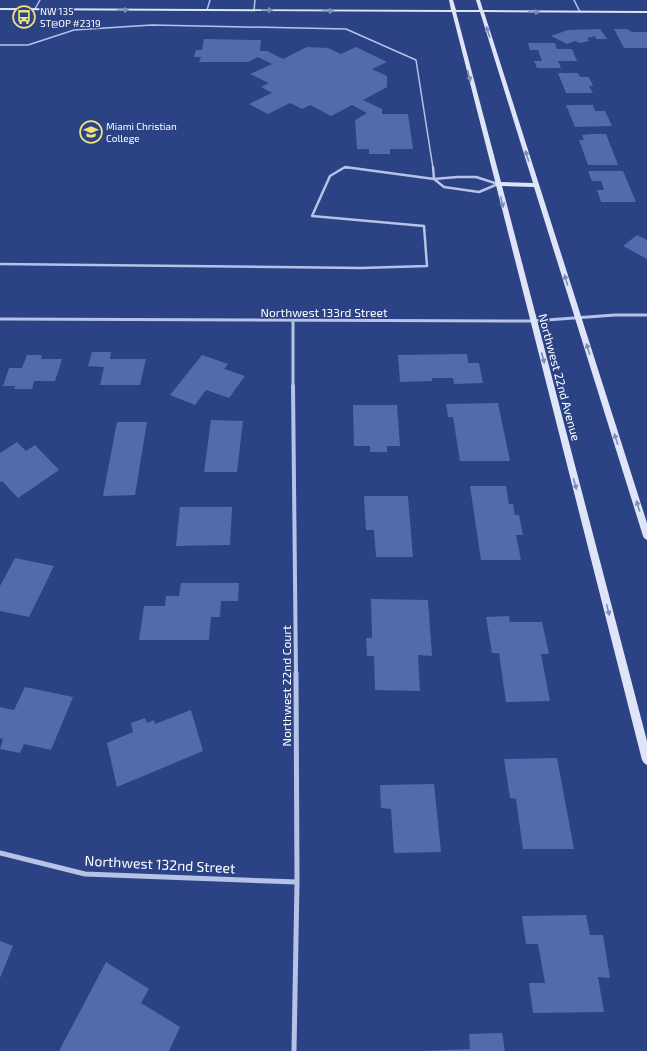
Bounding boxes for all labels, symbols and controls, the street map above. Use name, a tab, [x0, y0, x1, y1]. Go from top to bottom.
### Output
bus stop icon: NW 135 ST@OP #2319	[11, 4, 37, 30]
place label: NW 135 ST@OP #2319	[40, 5, 101, 29]
one-way arrow	[117, 7, 130, 13]
one-way arrow	[261, 7, 274, 13]
one-way arrow	[322, 7, 334, 14]
one-way arrow	[528, 8, 540, 15]
one-way arrow	[485, 26, 491, 38]
one-way arrow	[467, 70, 473, 82]
school or university icon: Miami Christian College	[78, 119, 104, 145]
place label: Miami Christian College	[106, 120, 177, 144]
one-way arrow	[524, 150, 530, 162]
one-way arrow	[499, 196, 505, 208]
one-way arrow	[563, 274, 569, 286]
street label: Northwest 133rd Street	[261, 305, 388, 319]
street label: Northwest 22nd Avenue	[536, 312, 584, 442]
one-way arrow	[585, 342, 591, 354]
one-way arrow	[540, 352, 546, 365]
one-way arrow	[613, 432, 619, 444]
one-way arrow	[573, 478, 579, 490]
one-way arrow	[634, 500, 640, 512]
one-way arrow	[605, 604, 611, 616]
street label: Northwest 22nd Court	[279, 625, 293, 747]
street label: Northwest 132nd Street	[84, 852, 236, 876]

